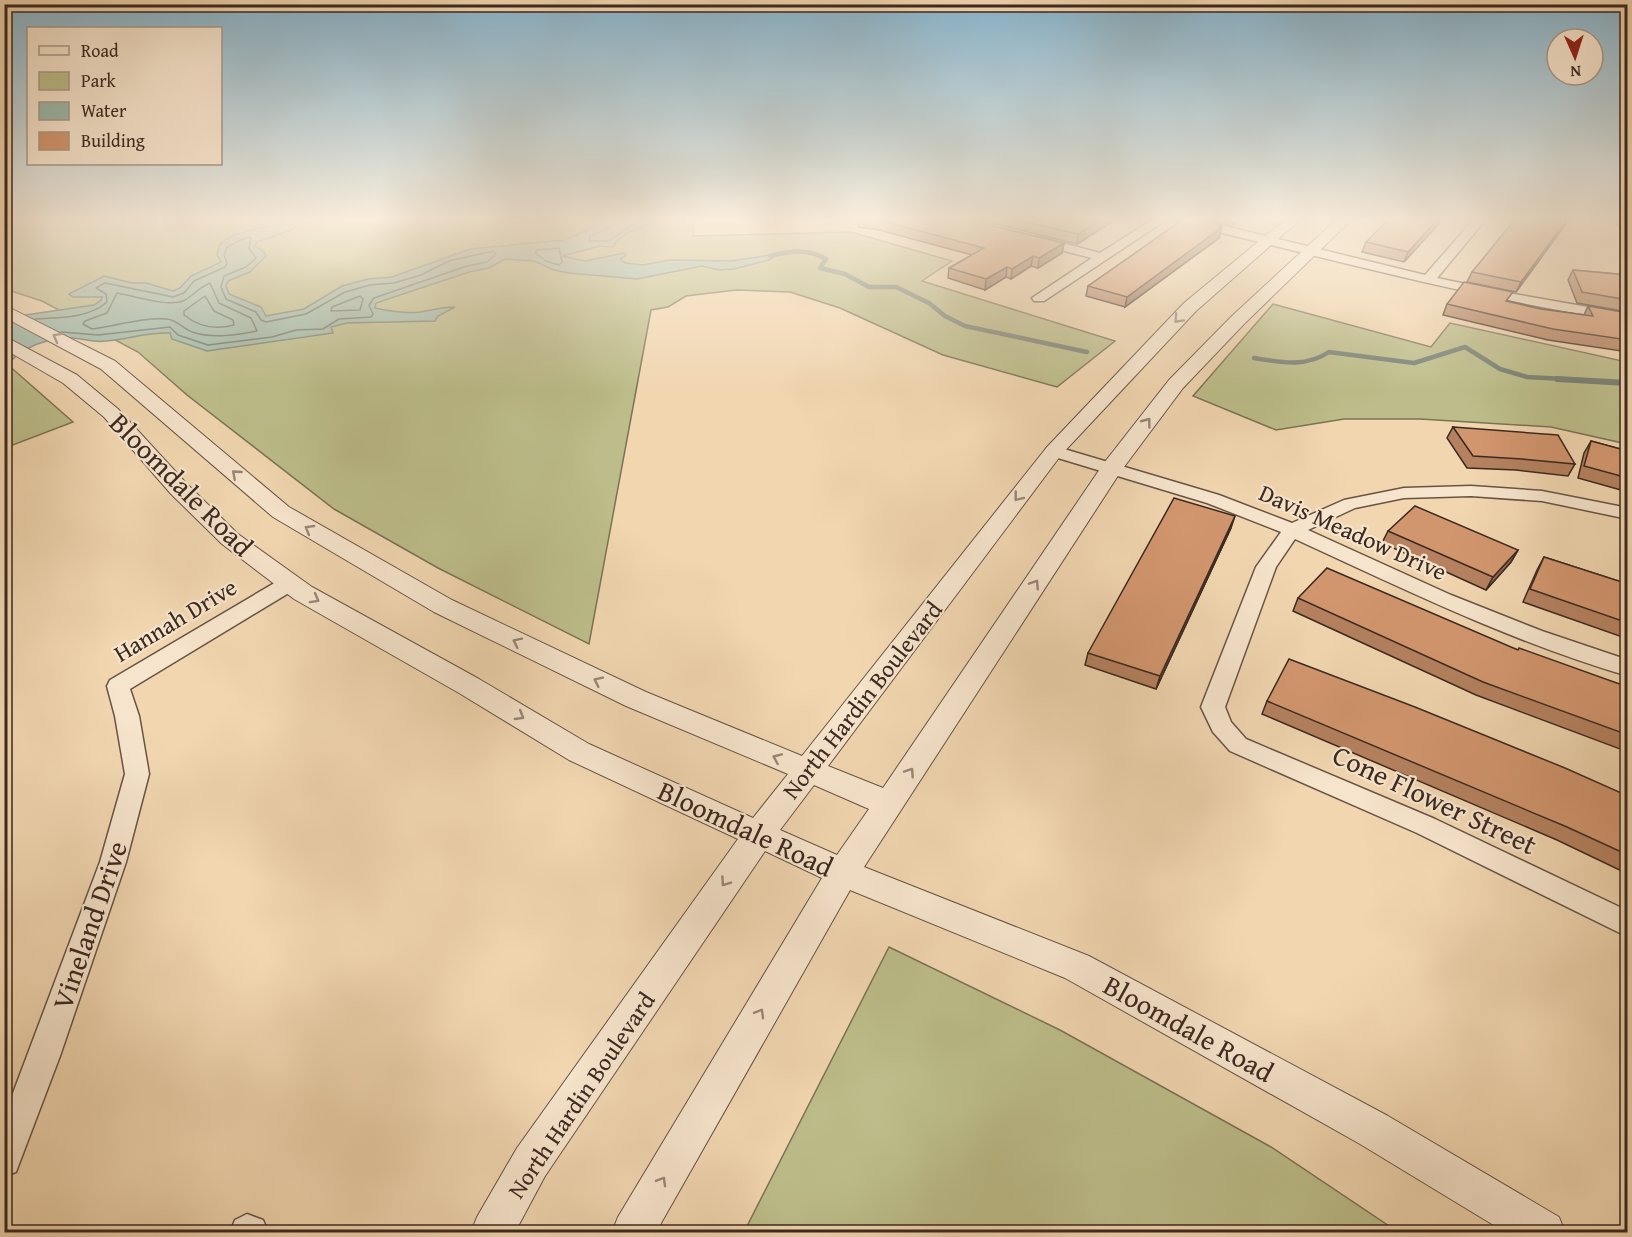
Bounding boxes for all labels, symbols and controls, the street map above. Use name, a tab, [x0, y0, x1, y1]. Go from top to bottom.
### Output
legend	[27, 27, 222, 165]
north arrow	[1545, 27, 1605, 87]
text: Road	[81, 37, 119, 64]
text: N	[1570, 60, 1582, 84]
text: Park	[81, 67, 117, 94]
text: Water	[81, 97, 127, 124]
text: Building	[81, 127, 145, 154]
one-way arrow	[1175, 312, 1186, 323]
one-way arrow	[53, 333, 63, 344]
street label: Bloomdale Road	[101, 403, 263, 565]
one-way arrow	[1140, 418, 1151, 429]
one-way arrow	[232, 471, 243, 482]
street label: Davis Meadow Drive	[1254, 475, 1452, 589]
one-way arrow	[1015, 491, 1026, 502]
one-way arrow	[305, 525, 315, 536]
street label: Hannah Drive	[107, 569, 243, 671]
one-way arrow	[1028, 580, 1040, 590]
one-way arrow	[309, 592, 319, 603]
street label: North Hardin Boulevard	[774, 594, 951, 806]
one-way arrow	[513, 637, 524, 649]
one-way arrow	[593, 676, 604, 688]
one-way arrow	[514, 709, 524, 721]
street label: Cone Flower Street	[1326, 734, 1544, 864]
one-way arrow	[772, 753, 783, 765]
one-way arrow	[903, 768, 915, 778]
street label: Bloomdale Road	[652, 769, 840, 887]
street label: Vineland Drive	[41, 835, 137, 1015]
one-way arrow	[721, 876, 732, 887]
street label: Bloomdale Road	[1096, 964, 1282, 1092]
street label: North Hardin Boulevard	[499, 985, 663, 1205]
one-way arrow	[753, 1009, 765, 1019]
one-way arrow	[654, 1177, 666, 1187]

